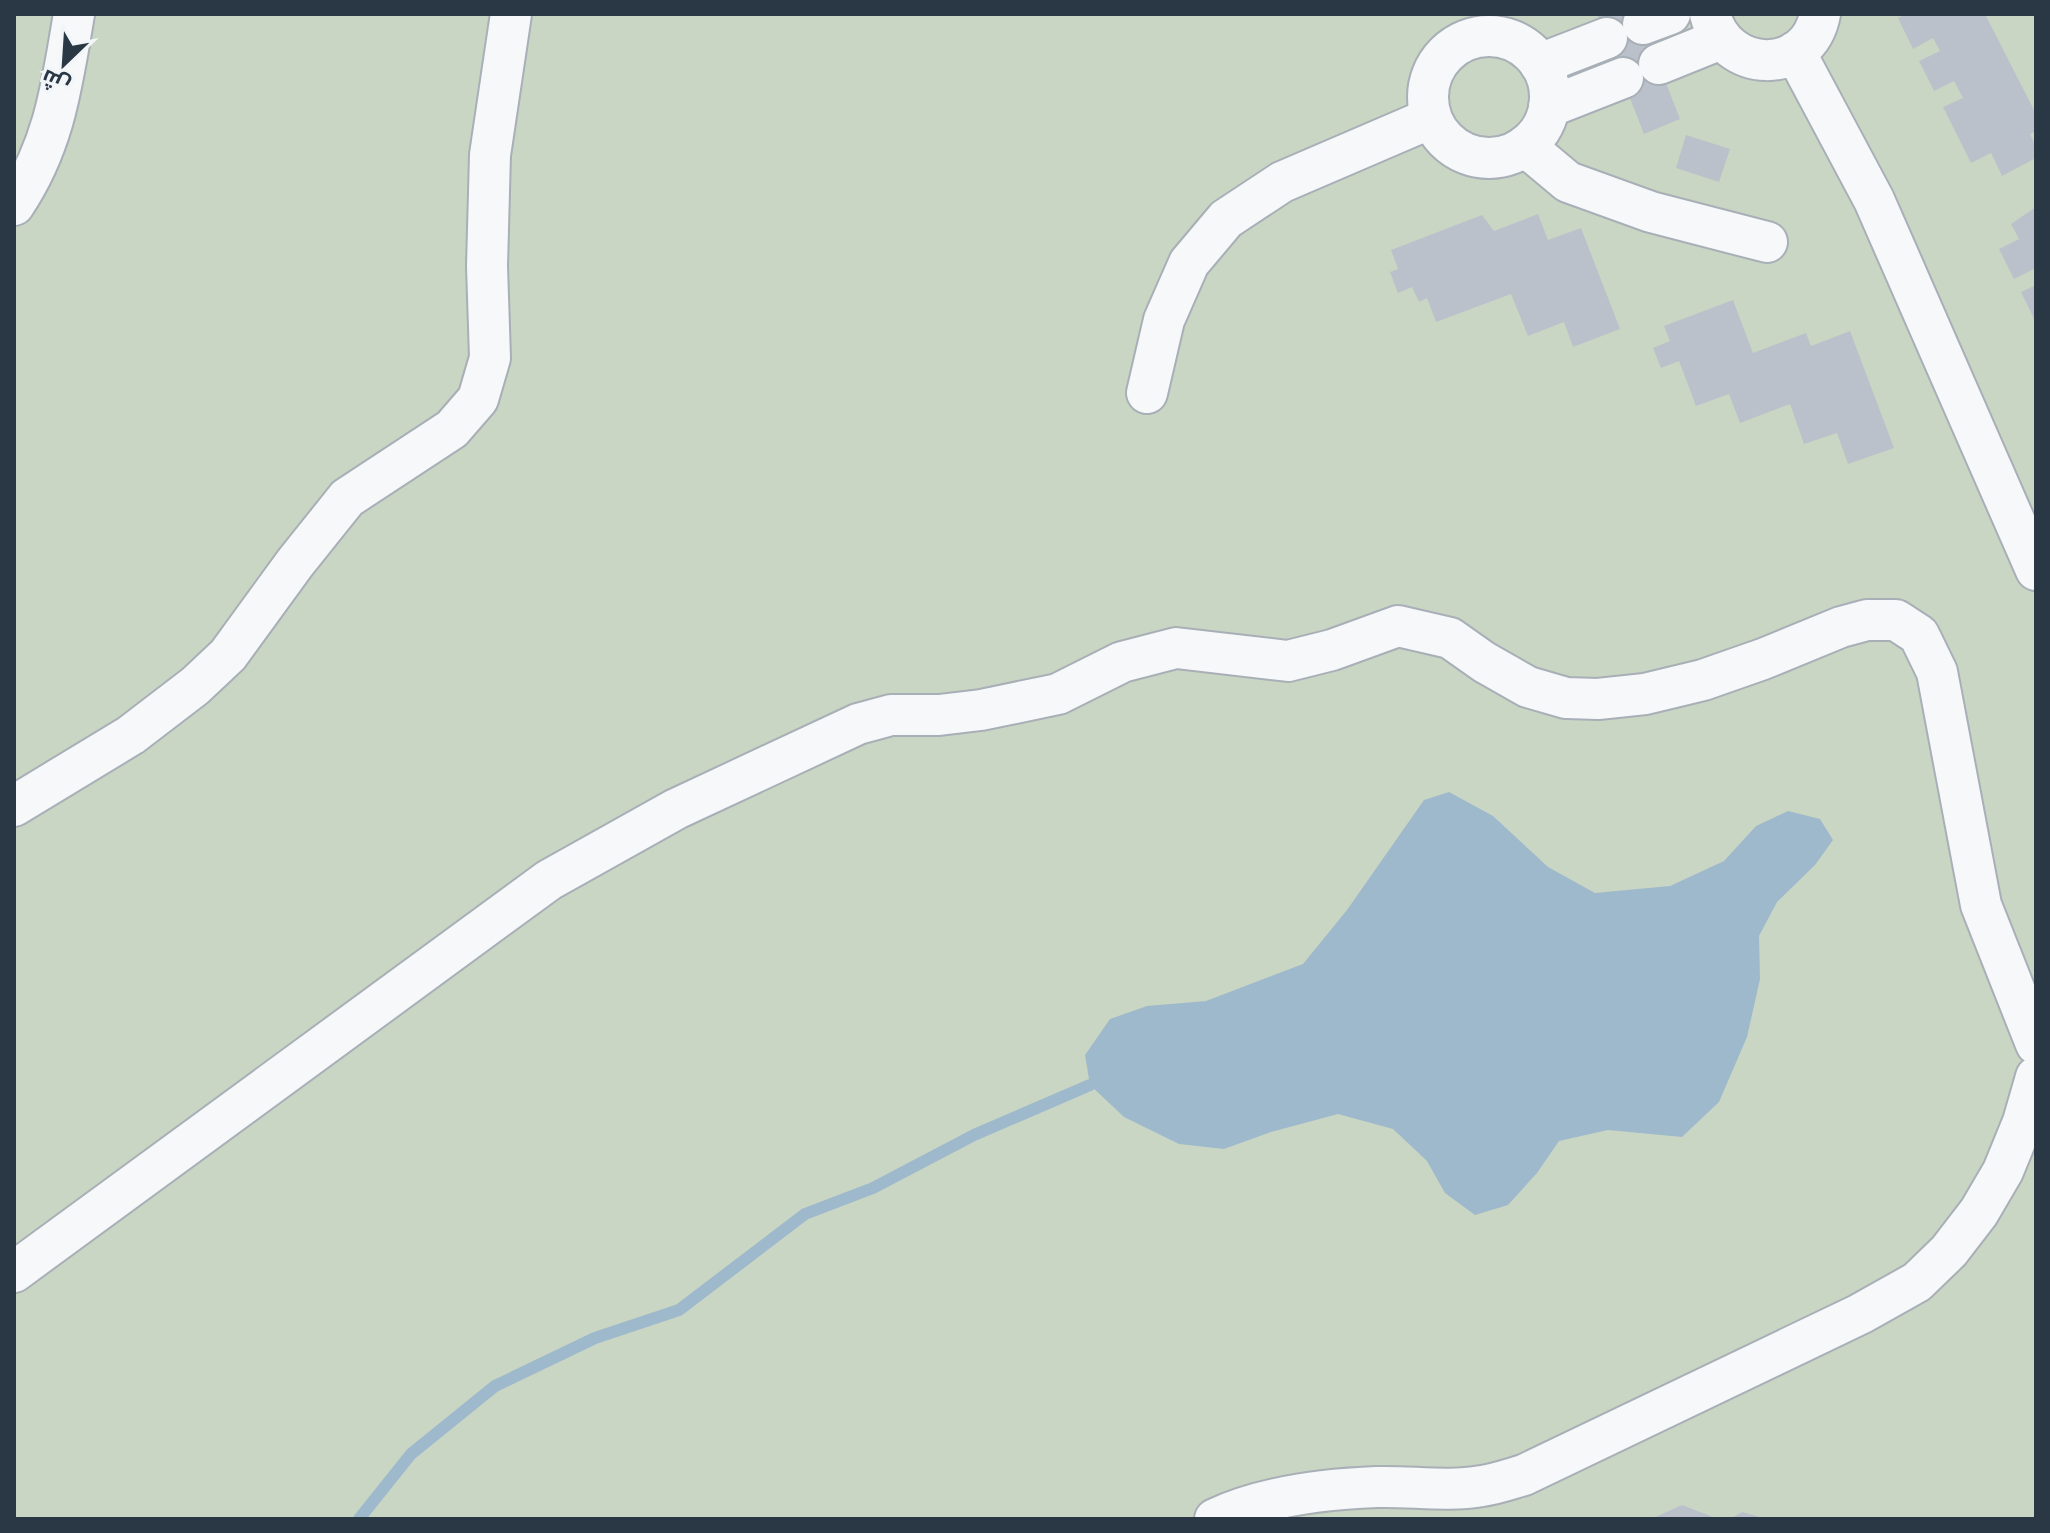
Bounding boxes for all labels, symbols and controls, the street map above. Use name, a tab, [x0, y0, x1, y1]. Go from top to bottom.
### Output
north arrow	[24, 24, 104, 104]
text: ش	[38, 63, 74, 99]

